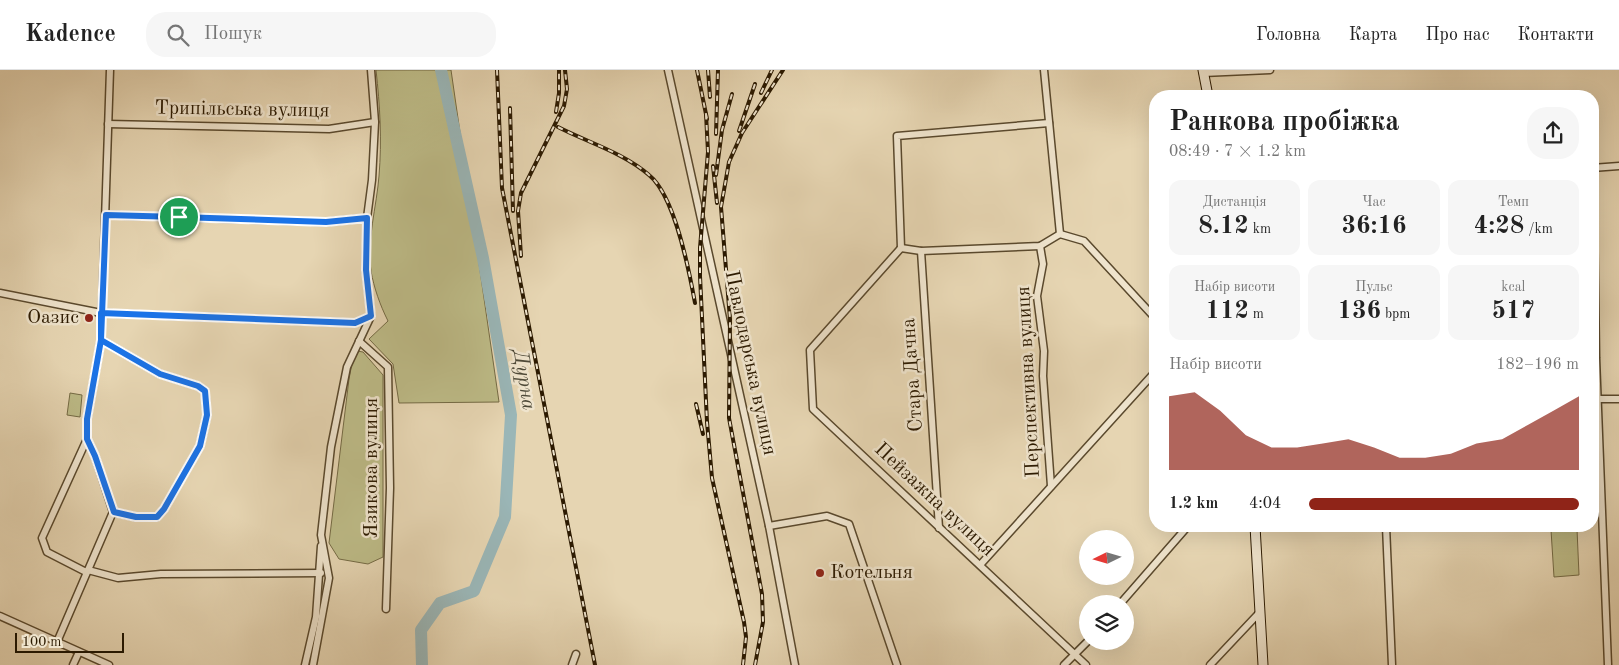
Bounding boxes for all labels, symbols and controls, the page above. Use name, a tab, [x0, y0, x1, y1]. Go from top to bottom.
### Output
search box	[146, 12, 496, 57]
icon: search	[164, 21, 192, 49]
text: Kadence	[25, 23, 116, 47]
text: Пошук	[204, 25, 262, 44]
text: Головна	[1256, 26, 1321, 44]
text: Карта	[1349, 26, 1397, 44]
text: Про нас	[1425, 26, 1490, 44]
text: Контакти	[1518, 26, 1594, 44]
street label: Трипільська вулиця	[154, 98, 330, 122]
button: share	[1527, 107, 1579, 159]
text: Ранкова пробіжка	[1169, 109, 1399, 137]
text: 08:49 · 7 × 1.2 km	[1169, 144, 1306, 160]
text: Дистанція	[1203, 195, 1267, 209]
text: Час	[1362, 195, 1386, 209]
text: Темп	[1498, 195, 1529, 209]
pin	[158, 196, 200, 238]
icon: arrive	[165, 203, 193, 231]
text: 8.12	[1198, 214, 1249, 239]
text: 36:16	[1341, 214, 1407, 239]
text: 4:28	[1474, 214, 1524, 239]
text: km	[1249, 222, 1271, 236]
text: /km	[1524, 222, 1553, 236]
street label: Павлодарська вулиця	[721, 269, 779, 457]
text: Набір висоти	[1194, 280, 1275, 294]
text: Пульс	[1355, 280, 1393, 294]
text: kcal	[1501, 280, 1525, 294]
street label: Перспективна вулиця	[1014, 286, 1044, 478]
text: 112	[1205, 299, 1249, 324]
text: 136	[1338, 299, 1381, 324]
text: 517	[1492, 299, 1535, 324]
text: m	[1249, 307, 1264, 321]
text: bpm	[1381, 307, 1410, 321]
place label: Оазис	[27, 308, 79, 328]
marker: Оазис	[83, 312, 95, 324]
street label: Стара Дачна	[899, 317, 927, 433]
water label: Дурна	[508, 345, 539, 412]
text: Набір висоти	[1169, 357, 1262, 373]
text: 182–196 m	[1496, 357, 1579, 373]
street label: Язикова вулиця	[362, 398, 382, 538]
street label: Пейзажна вулиця	[870, 439, 998, 561]
text: 1.2 km	[1169, 496, 1218, 512]
text: 4:04	[1249, 496, 1281, 512]
north arrow	[1079, 530, 1134, 585]
map controls	[1079, 530, 1134, 650]
place label: Котельня	[830, 563, 913, 583]
marker: Котельня	[814, 567, 826, 579]
button: layers	[1079, 595, 1134, 650]
scale bar	[15, 630, 124, 653]
text: 100 m	[22, 635, 61, 649]

